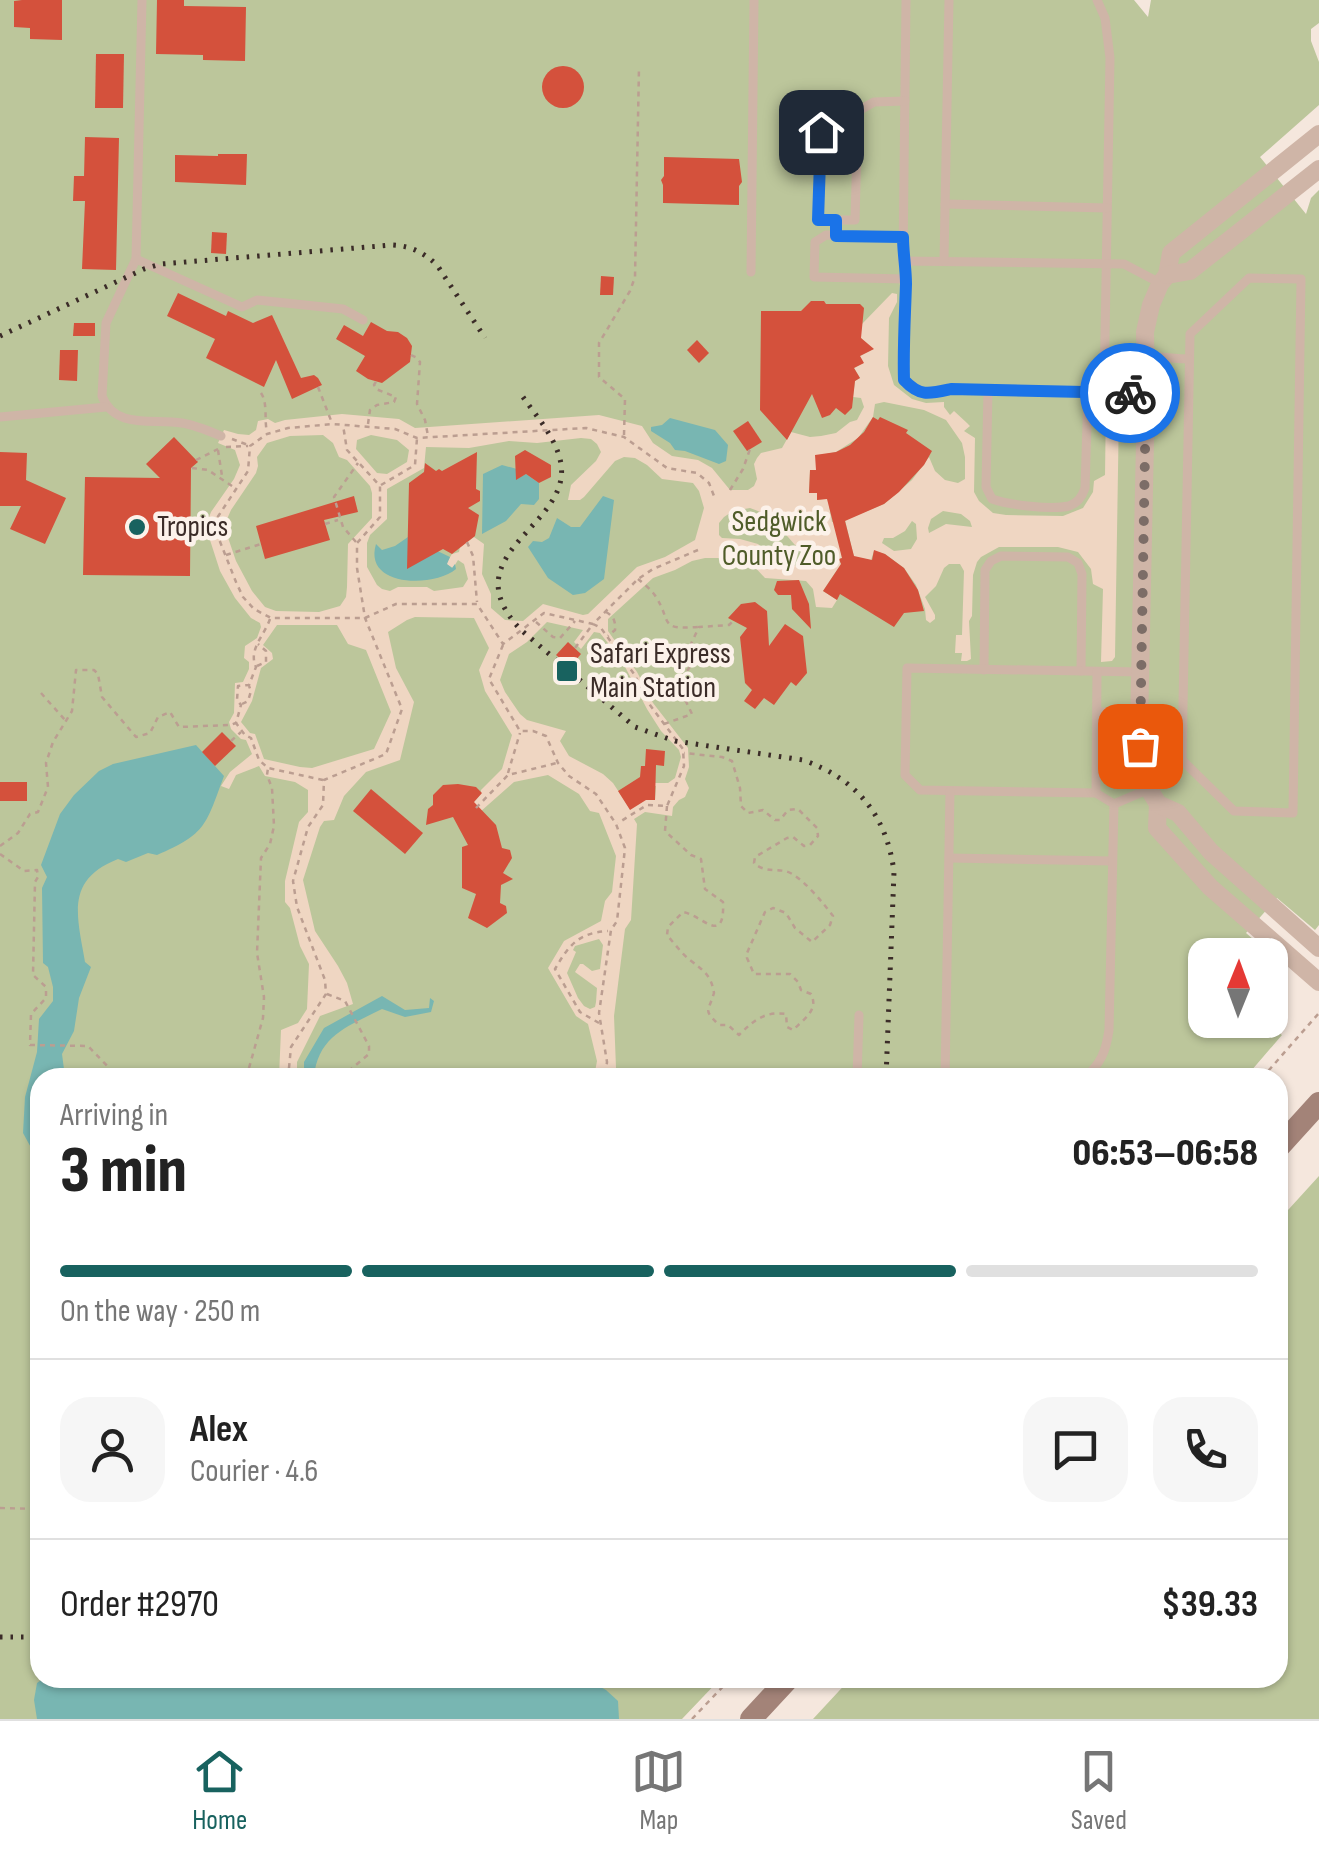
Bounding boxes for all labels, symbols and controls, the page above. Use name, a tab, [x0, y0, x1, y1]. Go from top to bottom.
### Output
pin	[779, 90, 864, 175]
icon: home	[794, 105, 849, 160]
courier	[1080, 343, 1180, 443]
icon: bike	[1103, 366, 1158, 421]
park label: Sedgwick County Zoo	[722, 504, 836, 574]
place label: Tropics	[157, 509, 228, 545]
marker: Tropics	[126, 516, 148, 538]
place label: Safari Express Main Station	[590, 636, 731, 706]
marker: Safari Express Main Station	[554, 658, 580, 684]
pin	[1098, 704, 1183, 789]
icon: bag	[1113, 719, 1168, 774]
north arrow	[1188, 938, 1288, 1038]
map controls	[1188, 938, 1288, 1038]
text: Arriving in	[60, 1096, 168, 1135]
text: 06:53–06:58	[1073, 1131, 1258, 1176]
text: 3 min	[60, 1133, 187, 1211]
text: On the way · 250 m	[60, 1292, 260, 1331]
button: person	[60, 1397, 165, 1502]
button: chat	[1023, 1397, 1128, 1502]
button: phone	[1153, 1397, 1258, 1502]
text: Alex	[190, 1407, 248, 1452]
text: Courier · 4.6	[190, 1452, 318, 1491]
text: Order #2970	[60, 1582, 219, 1627]
text: $39.33	[1161, 1582, 1258, 1627]
tab: Home	[192, 1744, 247, 1837]
tab: Map	[631, 1744, 686, 1837]
tab: Saved	[1071, 1744, 1127, 1837]

